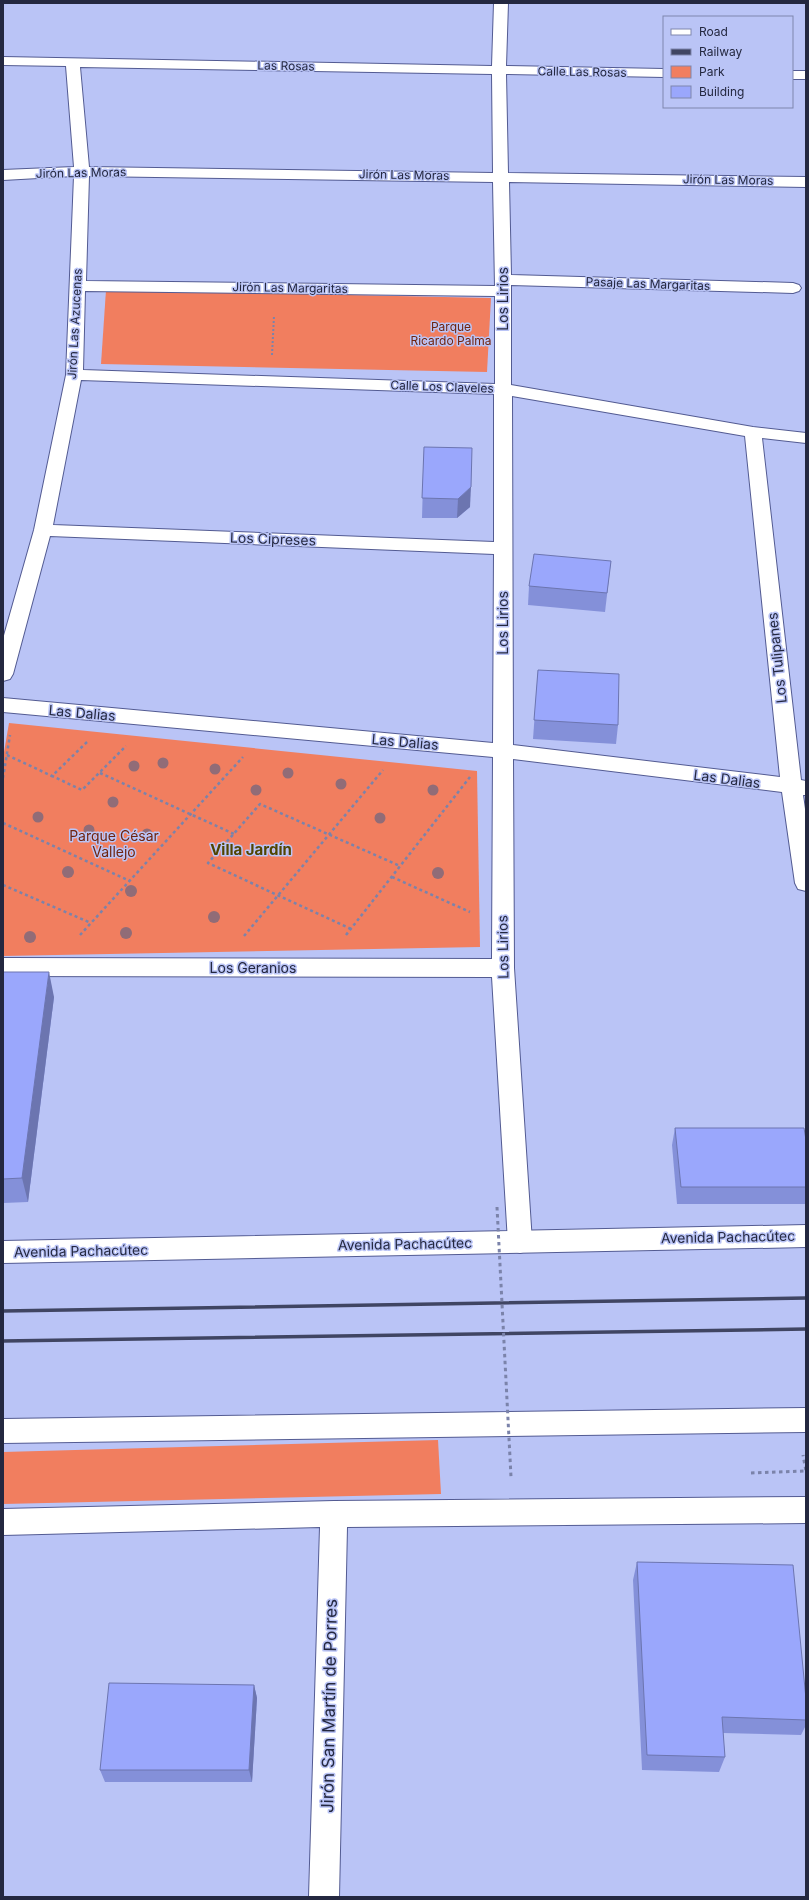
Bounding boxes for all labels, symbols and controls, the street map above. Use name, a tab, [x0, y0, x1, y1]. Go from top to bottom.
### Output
legend	[663, 16, 793, 108]
text: Road	[699, 24, 728, 39]
text: Railway	[699, 44, 743, 59]
street label: Las Rosas	[257, 58, 315, 73]
street label: Calle Las Rosas	[537, 63, 627, 80]
text: Park	[699, 64, 725, 79]
text: Building	[699, 84, 744, 99]
street label: Jirón Las Moras	[36, 164, 126, 181]
street label: Jirón Las Moras	[359, 166, 449, 183]
street label: Jirón Las Moras	[683, 171, 773, 188]
street label: Los Lirios	[494, 267, 511, 331]
street label: Jirón Las Azucenas	[64, 268, 85, 380]
street label: Pasaje Las Margaritas	[585, 274, 711, 293]
street label: Jirón Las Margaritas	[232, 279, 348, 296]
park label: Parque Ricardo Palma	[410, 319, 492, 348]
street label: Calle Los Claveles	[390, 377, 494, 396]
street label: Los Cipreses	[230, 529, 316, 548]
street label: Los Lirios	[494, 591, 511, 655]
street label: Los Tulipanes	[763, 612, 790, 704]
street label: Las Dalias	[48, 701, 116, 724]
street label: Las Dalias	[371, 730, 439, 753]
street label: Las Dalias	[693, 766, 761, 791]
park label: Parque César Vallejo	[69, 827, 159, 860]
district label: Villa Jardín	[210, 840, 292, 859]
street label: Los Lirios	[493, 915, 512, 979]
street label: Los Geranios	[210, 959, 296, 976]
street label: Avenida Pachacútec	[661, 1227, 795, 1246]
street label: Avenida Pachacútec	[338, 1234, 472, 1253]
street label: Avenida Pachacútec	[14, 1241, 148, 1260]
street label: Jirón San Martín de Porres	[317, 1599, 341, 1813]

